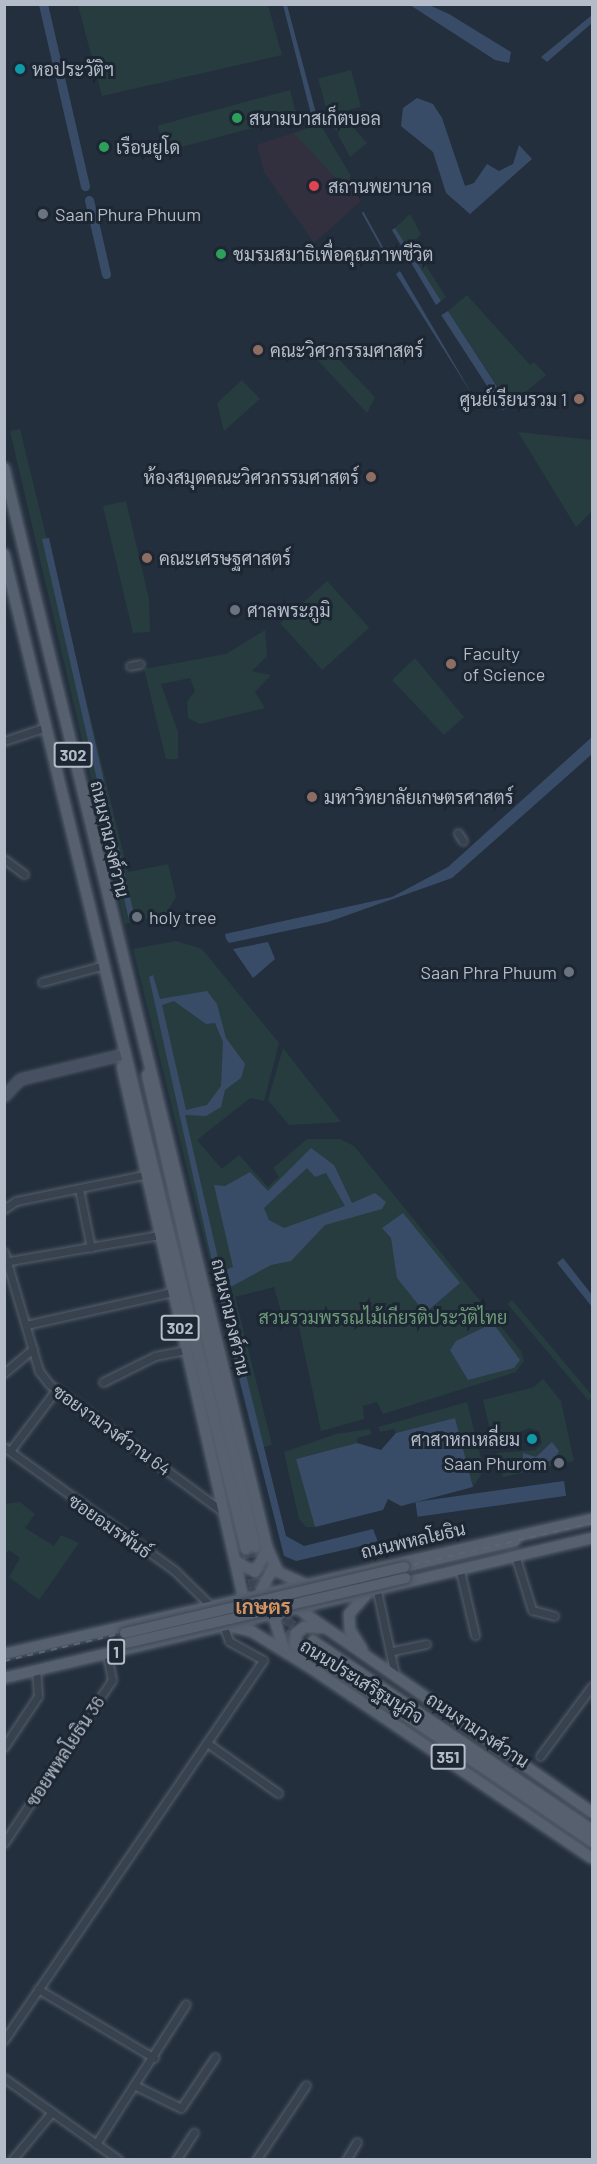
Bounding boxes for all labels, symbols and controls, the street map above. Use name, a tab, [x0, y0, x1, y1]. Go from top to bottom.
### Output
place label: หอประวัติฯ	[32, 58, 114, 80]
marker: หอประวัติฯ	[13, 62, 27, 76]
place label: สนามบาสเก็ตบอล	[249, 107, 381, 129]
marker: สนามบาสเก็ตบอล	[230, 111, 244, 125]
place label: เรือนยูโด	[116, 136, 180, 158]
marker: เรือนยูโด	[97, 140, 111, 154]
place label: สถานพยาบาล	[328, 175, 432, 197]
marker: สถานพยาบาล	[305, 177, 323, 195]
place label: Saan Phura Phuum	[55, 203, 201, 225]
marker: Saan Phura Phuum	[36, 207, 50, 221]
place label: ชมรมสมาธิเพื่อคุณภาพชีวิต	[233, 243, 433, 265]
marker: ชมรมสมาธิเพื่อคุณภาพชีวิต	[214, 247, 228, 261]
place label: คณะวิศวกรรมศาสตร์	[270, 339, 423, 361]
marker: คณะวิศวกรรมศาสตร์	[251, 343, 265, 357]
place label: ศูนย์เรียนรวม 1	[459, 388, 567, 410]
marker: ศูนย์เรียนรวม 1	[572, 392, 586, 406]
place label: ห้องสมุดคณะวิศวกรรมศาสตร์	[143, 466, 359, 488]
marker: ห้องสมุดคณะวิศวกรรมศาสตร์	[364, 470, 378, 484]
place label: คณะเศรษฐศาสตร์	[159, 547, 291, 569]
marker: คณะเศรษฐศาสตร์	[140, 551, 154, 565]
place label: ศาลพระภูมิ	[247, 599, 330, 621]
marker: ศาลพระภูมิ	[228, 603, 242, 617]
place label: Faculty of Science	[463, 643, 545, 686]
marker: Faculty of Science	[444, 657, 458, 671]
road number: 302	[54, 742, 92, 768]
street label: ถนนงามวงศ์วาน	[86, 779, 134, 899]
place label: มหาวิทยาลัยเกษตรศาสตร์	[324, 786, 513, 808]
marker: มหาวิทยาลัยเกษตรศาสตร์	[305, 790, 319, 804]
place label: holy tree	[149, 906, 217, 928]
marker: holy tree	[130, 910, 144, 924]
place label: Saan Phra Phuum	[421, 961, 557, 983]
marker: Saan Phra Phuum	[562, 965, 576, 979]
street label: ถนนงามวงศ์วาน	[207, 1257, 255, 1377]
park label: สวนรวมพรรณไม้เกียรติประวัติไทย	[259, 1306, 507, 1328]
road number: 302	[160, 1315, 200, 1341]
street label: ซอยงามวงศ์วาน 64	[49, 1380, 175, 1480]
place label: ศาสาหกเหลี่ยม	[411, 1428, 520, 1450]
marker: ศาสาหกเหลี่ยม	[525, 1432, 539, 1446]
place label: Saan Phurom	[444, 1452, 547, 1474]
marker: Saan Phurom	[552, 1456, 566, 1470]
street label: ซอยอมรพันธ์	[64, 1489, 156, 1563]
street label: ถนนพหลโยธิน	[359, 1517, 467, 1563]
district label: เกษตร	[235, 1594, 291, 1618]
street label: ถนนประเสริฐมนูกิจ	[297, 1635, 427, 1727]
road number: 1	[107, 1639, 125, 1665]
street label: ถนนงามวงศ์วาน	[423, 1688, 533, 1772]
street label: ซอยพหลโยธิน 36	[21, 1692, 109, 1810]
road number: 351	[430, 1744, 466, 1770]

